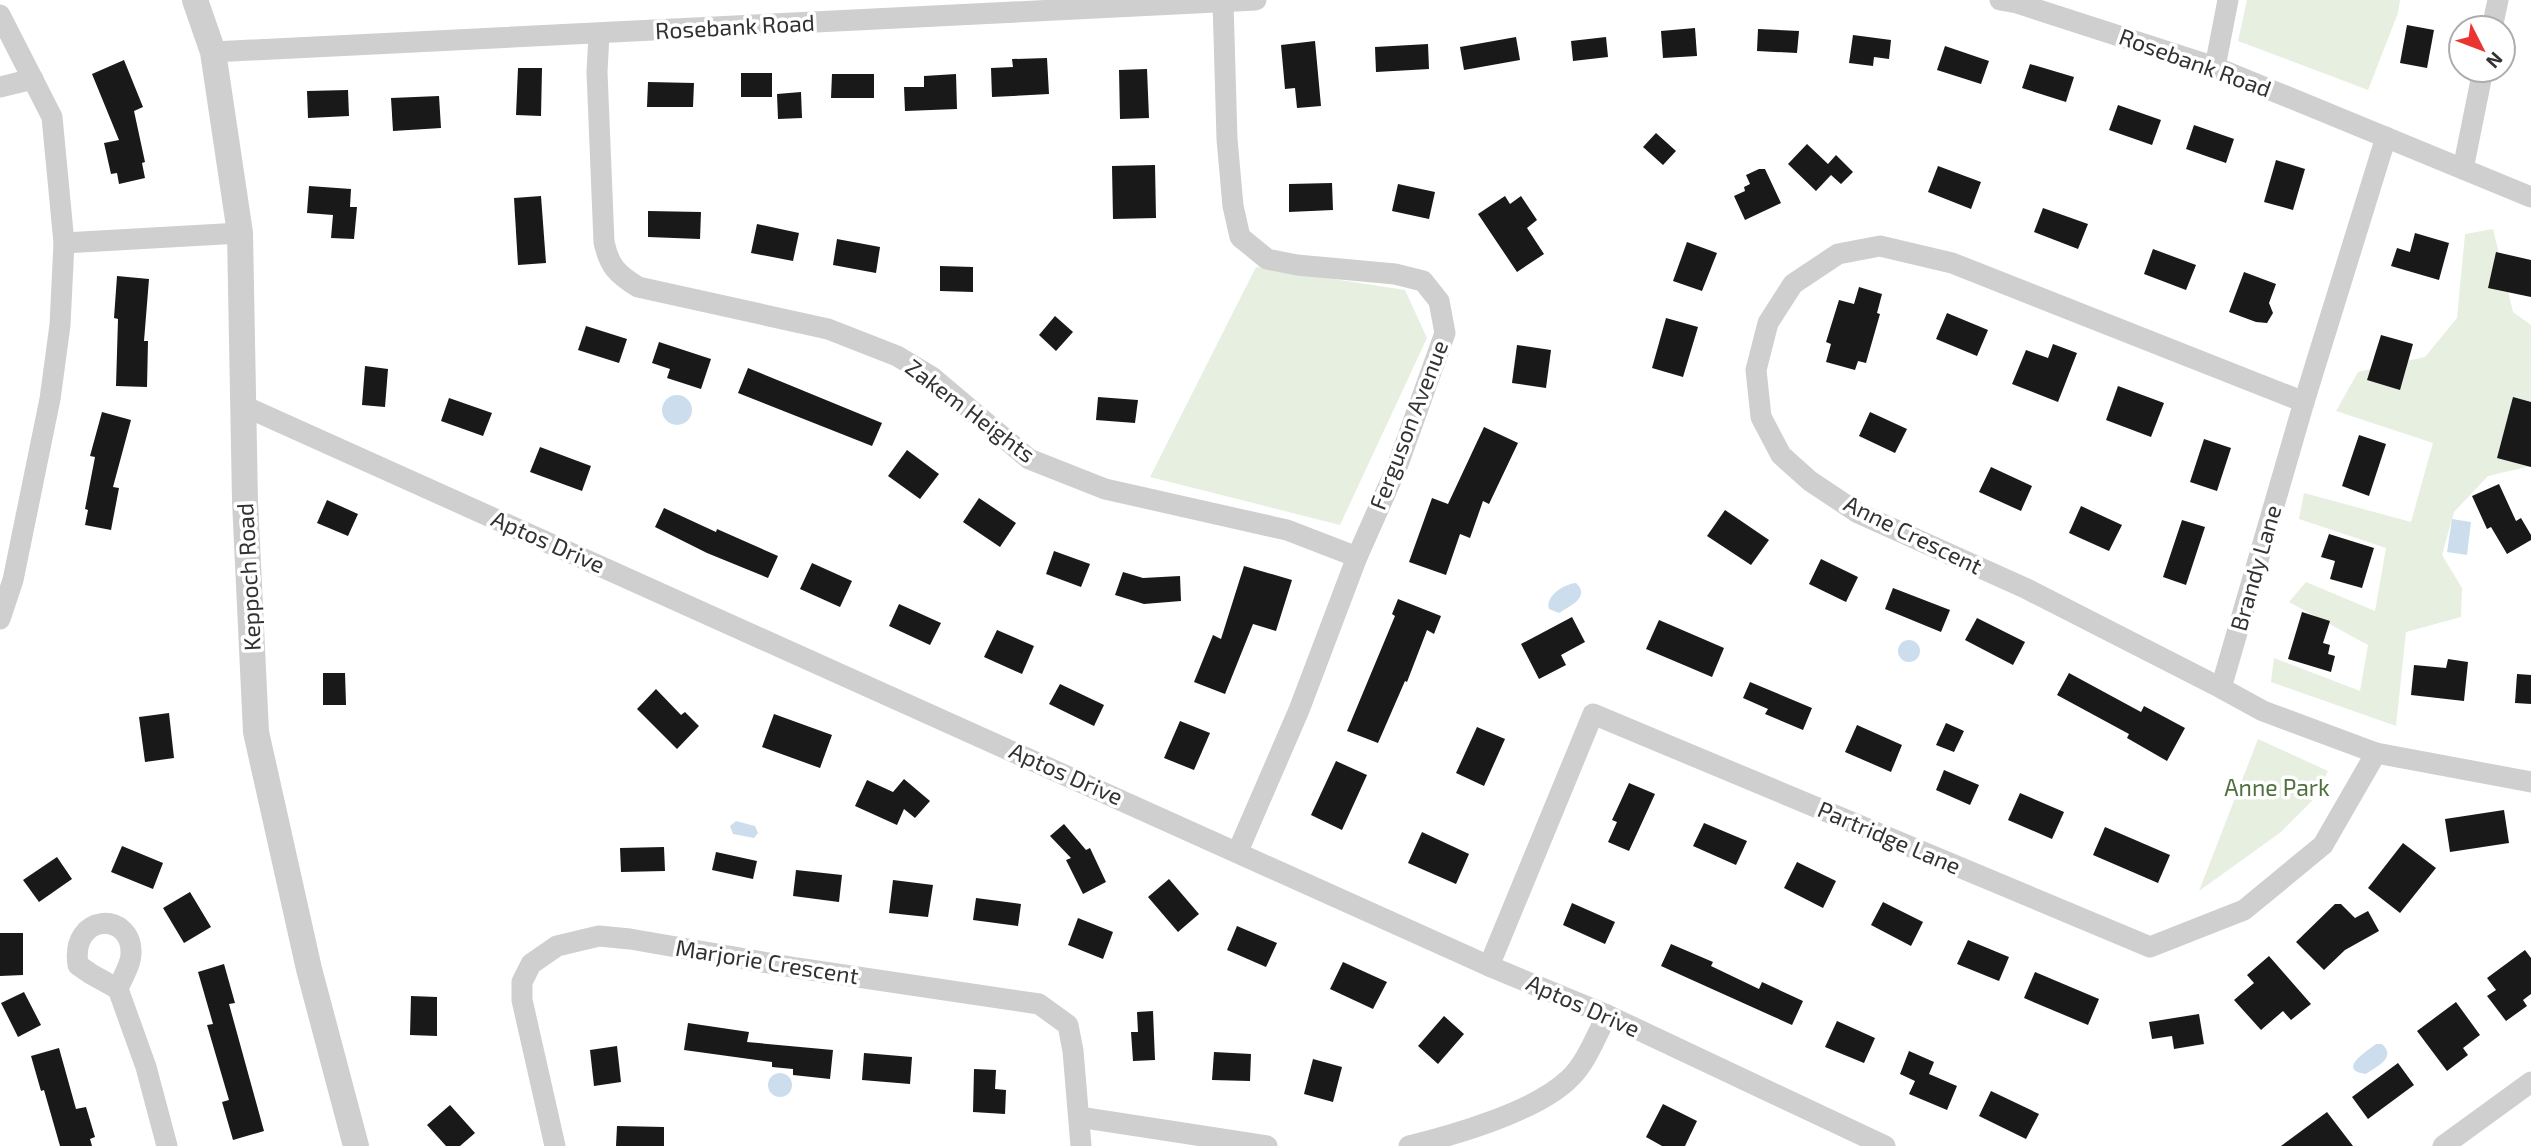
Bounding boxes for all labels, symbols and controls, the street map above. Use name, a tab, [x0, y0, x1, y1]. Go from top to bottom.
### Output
street label: Rosebank Road	[654, 8, 816, 44]
north arrow	[2447, 14, 2517, 84]
street label: Rosebank Road	[2115, 22, 2275, 103]
text: N	[2482, 48, 2508, 74]
street label: Ferguson Avenue	[1363, 336, 1453, 513]
street label: Zakem Heights	[900, 352, 1041, 468]
street label: Anne Crescent	[1840, 489, 1987, 580]
street label: Keppoch Road	[230, 502, 266, 652]
street label: Brandy Lane	[2224, 502, 2286, 634]
street label: Aptos Drive	[488, 504, 609, 578]
street label: Aptos Drive	[1006, 736, 1127, 810]
park label: Anne Park	[2224, 773, 2330, 801]
street label: Partridge Lane	[1814, 794, 1965, 880]
street label: Marjorie Crescent	[674, 933, 861, 989]
street label: Aptos Drive	[1523, 968, 1644, 1042]

